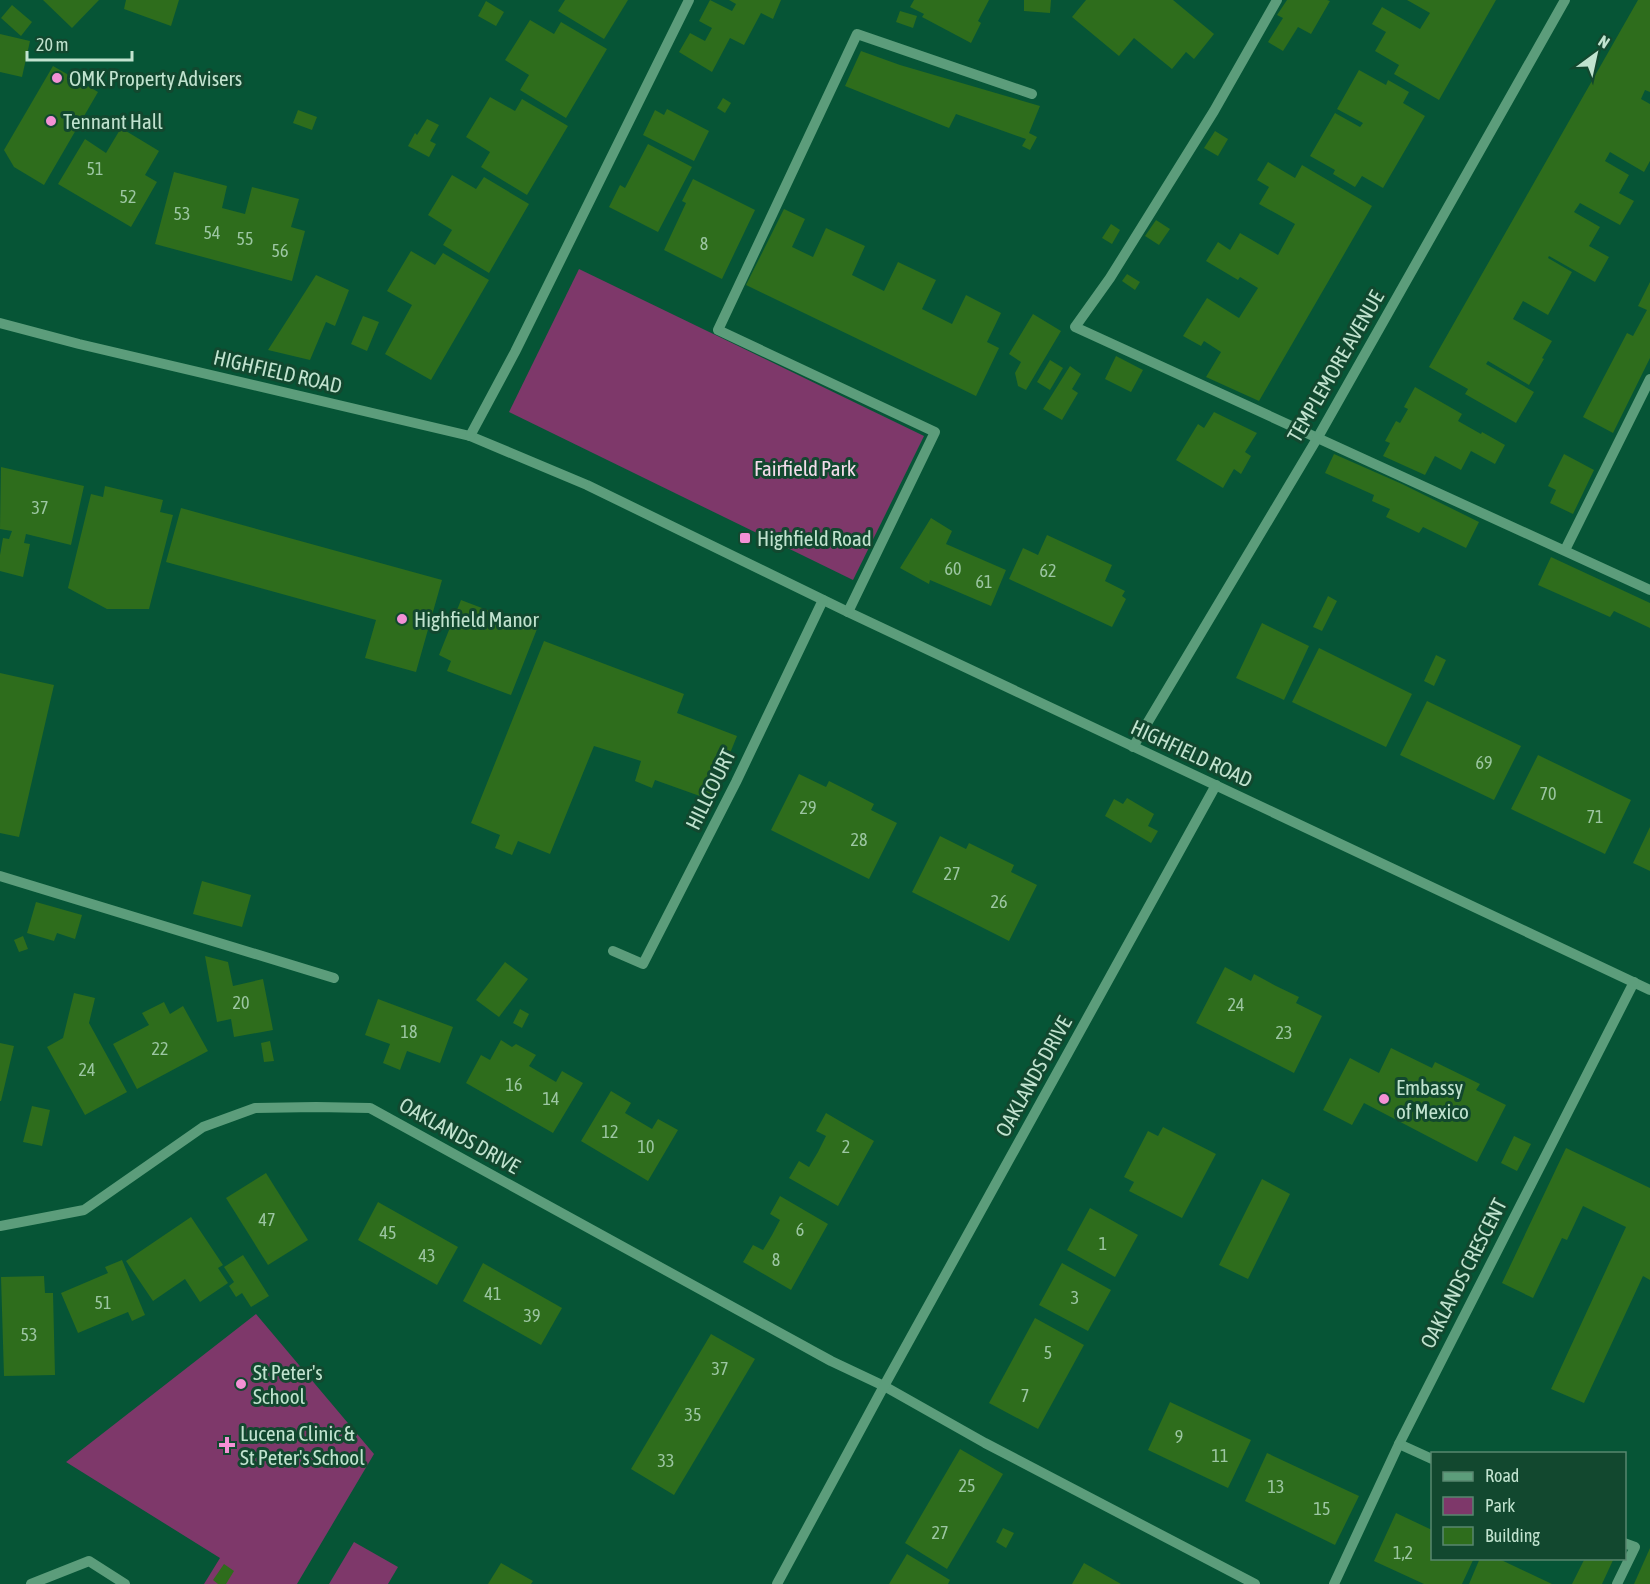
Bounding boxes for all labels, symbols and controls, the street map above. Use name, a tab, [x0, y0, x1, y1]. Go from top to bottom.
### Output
scale bar	[27, 24, 132, 62]
north arrow	[1566, 24, 1626, 84]
text: N	[1595, 31, 1613, 52]
text: 20 m	[36, 34, 68, 55]
place label: OMK Property Advisers	[69, 66, 242, 90]
marker: OMK Property Advisers	[50, 71, 64, 85]
place label: Tennant Hall	[63, 109, 163, 133]
marker: Tennant Hall	[44, 114, 58, 128]
house number: 51	[87, 158, 103, 179]
house number: 52	[120, 186, 136, 207]
house number: 53	[174, 203, 190, 224]
house number: 54	[204, 222, 220, 243]
house number: 55	[237, 228, 253, 249]
house number: 8	[700, 233, 708, 254]
house number: 56	[272, 240, 288, 261]
street label: TEMPLEMORE AVENUE	[1282, 286, 1388, 446]
street label: HIGHFIELD ROAD	[211, 345, 345, 397]
park label: Fairfield Park	[754, 456, 856, 480]
house number: 37	[32, 497, 48, 518]
place label: Highfield Road	[757, 526, 872, 550]
marker: Highfield Road	[738, 531, 752, 545]
house number: 60	[945, 558, 961, 579]
house number: 62	[1040, 560, 1056, 581]
house number: 61	[976, 571, 992, 592]
place label: Highfield Manor	[414, 607, 539, 631]
marker: Highfield Manor	[395, 612, 409, 626]
street label: HIGHFIELD ROAD	[1128, 714, 1256, 792]
street label: HILLCOURT	[680, 745, 740, 833]
house number: 69	[1476, 752, 1492, 773]
house number: 70	[1540, 783, 1556, 804]
house number: 29	[800, 797, 816, 818]
house number: 71	[1587, 806, 1603, 827]
house number: 28	[851, 829, 867, 850]
house number: 27	[944, 863, 960, 884]
house number: 26	[991, 891, 1007, 912]
house number: 20	[233, 992, 249, 1013]
house number: 24	[1228, 994, 1244, 1015]
street label: OAKLANDS DRIVE	[990, 1012, 1076, 1140]
house number: 18	[401, 1021, 417, 1042]
house number: 23	[1276, 1022, 1292, 1043]
house number: 22	[152, 1038, 168, 1059]
house number: 24	[79, 1059, 95, 1080]
house number: 16	[506, 1074, 522, 1095]
place label: Embassy of Mexico	[1396, 1075, 1469, 1123]
house number: 14	[543, 1088, 559, 1109]
street label: OAKLANDS DRIVE	[396, 1092, 524, 1178]
marker: Embassy of Mexico	[1377, 1092, 1391, 1106]
house number: 12	[602, 1121, 618, 1142]
house number: 10	[638, 1136, 654, 1157]
house number: 2	[842, 1136, 850, 1157]
street label: OAKLANDS CRESCENT	[1415, 1194, 1511, 1352]
house number: 47	[259, 1209, 275, 1230]
house number: 6	[796, 1219, 804, 1240]
house number: 45	[380, 1222, 396, 1243]
house number: 1	[1099, 1233, 1107, 1254]
house number: 43	[419, 1245, 435, 1266]
house number: 8	[772, 1249, 780, 1270]
house number: 41	[485, 1283, 501, 1304]
house number: 3	[1071, 1287, 1079, 1308]
house number: 51	[95, 1292, 111, 1313]
house number: 39	[524, 1305, 540, 1326]
house number: 53	[21, 1324, 37, 1345]
house number: 5	[1044, 1342, 1052, 1363]
house number: 37	[712, 1358, 728, 1379]
place label: St Peter's School	[253, 1360, 323, 1408]
marker: St Peter's School	[234, 1377, 248, 1391]
house number: 7	[1021, 1385, 1029, 1406]
house number: 35	[685, 1404, 701, 1425]
place label: Lucena Clinic & St Peter's School	[240, 1421, 365, 1469]
house number: 9	[1175, 1426, 1183, 1447]
marker: Lucena Clinic & St Peter's School	[218, 1436, 236, 1454]
house number: 11	[1212, 1445, 1228, 1466]
house number: 33	[658, 1450, 674, 1471]
legend	[1431, 1452, 1626, 1560]
text: Road	[1485, 1465, 1519, 1486]
house number: 25	[959, 1475, 975, 1496]
house number: 13	[1268, 1476, 1284, 1497]
text: Park	[1485, 1495, 1515, 1516]
house number: 15	[1314, 1498, 1330, 1519]
house number: 27	[932, 1522, 948, 1543]
text: Building	[1485, 1525, 1540, 1546]
house number: 1,2	[1393, 1542, 1413, 1563]

